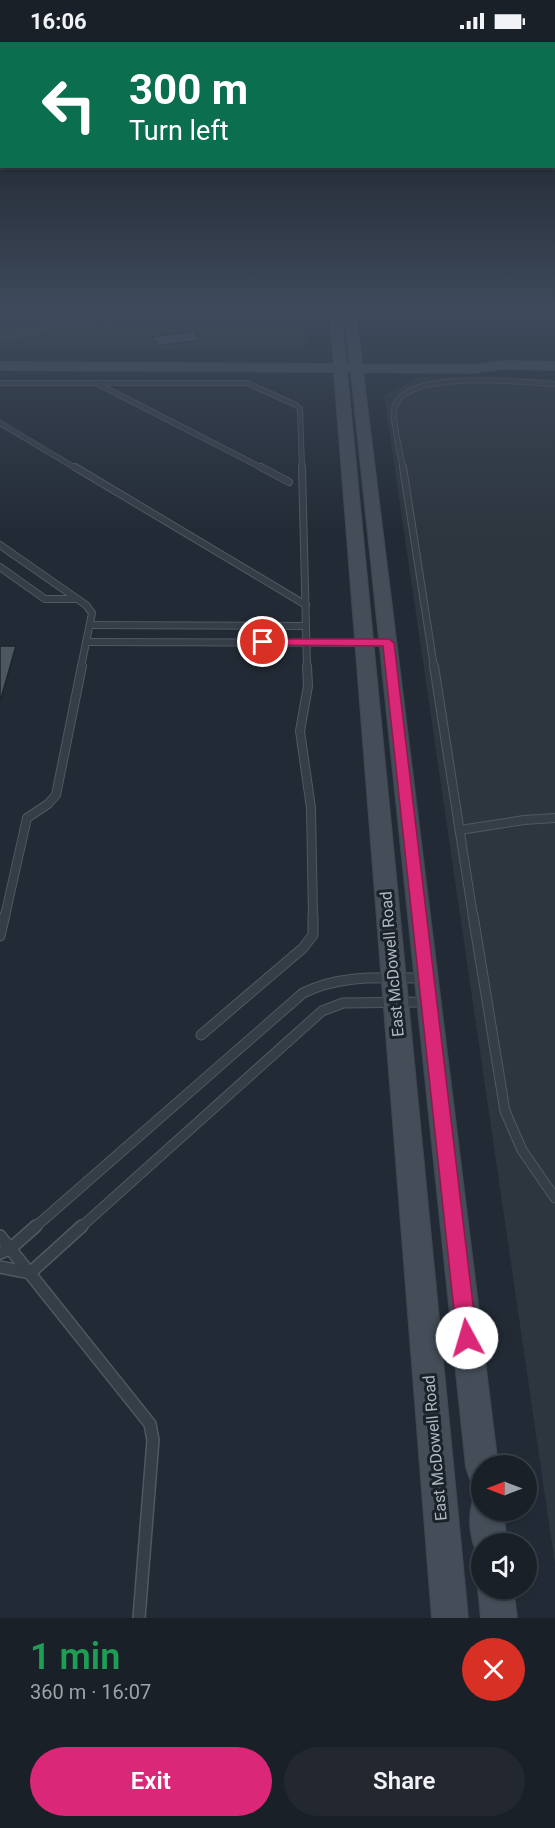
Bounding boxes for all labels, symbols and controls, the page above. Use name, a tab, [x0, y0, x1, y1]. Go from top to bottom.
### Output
text: 16:06	[30, 9, 87, 34]
text: 300 m	[129, 65, 248, 114]
icon: left	[30, 66, 108, 144]
text: Turn left	[129, 115, 229, 147]
pin	[237, 616, 288, 667]
icon: arrive	[246, 625, 279, 658]
street label: East McDowell Road	[376, 890, 408, 1038]
position arrow	[435, 1306, 499, 1370]
street label: East McDowell Road	[419, 1374, 451, 1522]
north arrow	[471, 1455, 537, 1521]
map controls	[471, 1455, 537, 1599]
button: sound	[471, 1533, 537, 1599]
text: 1 min	[30, 1636, 120, 1678]
button: close	[462, 1638, 525, 1701]
text: 360 m · 16:07	[30, 1680, 151, 1704]
button: Exit	[30, 1747, 272, 1816]
button: Share	[284, 1747, 525, 1816]

